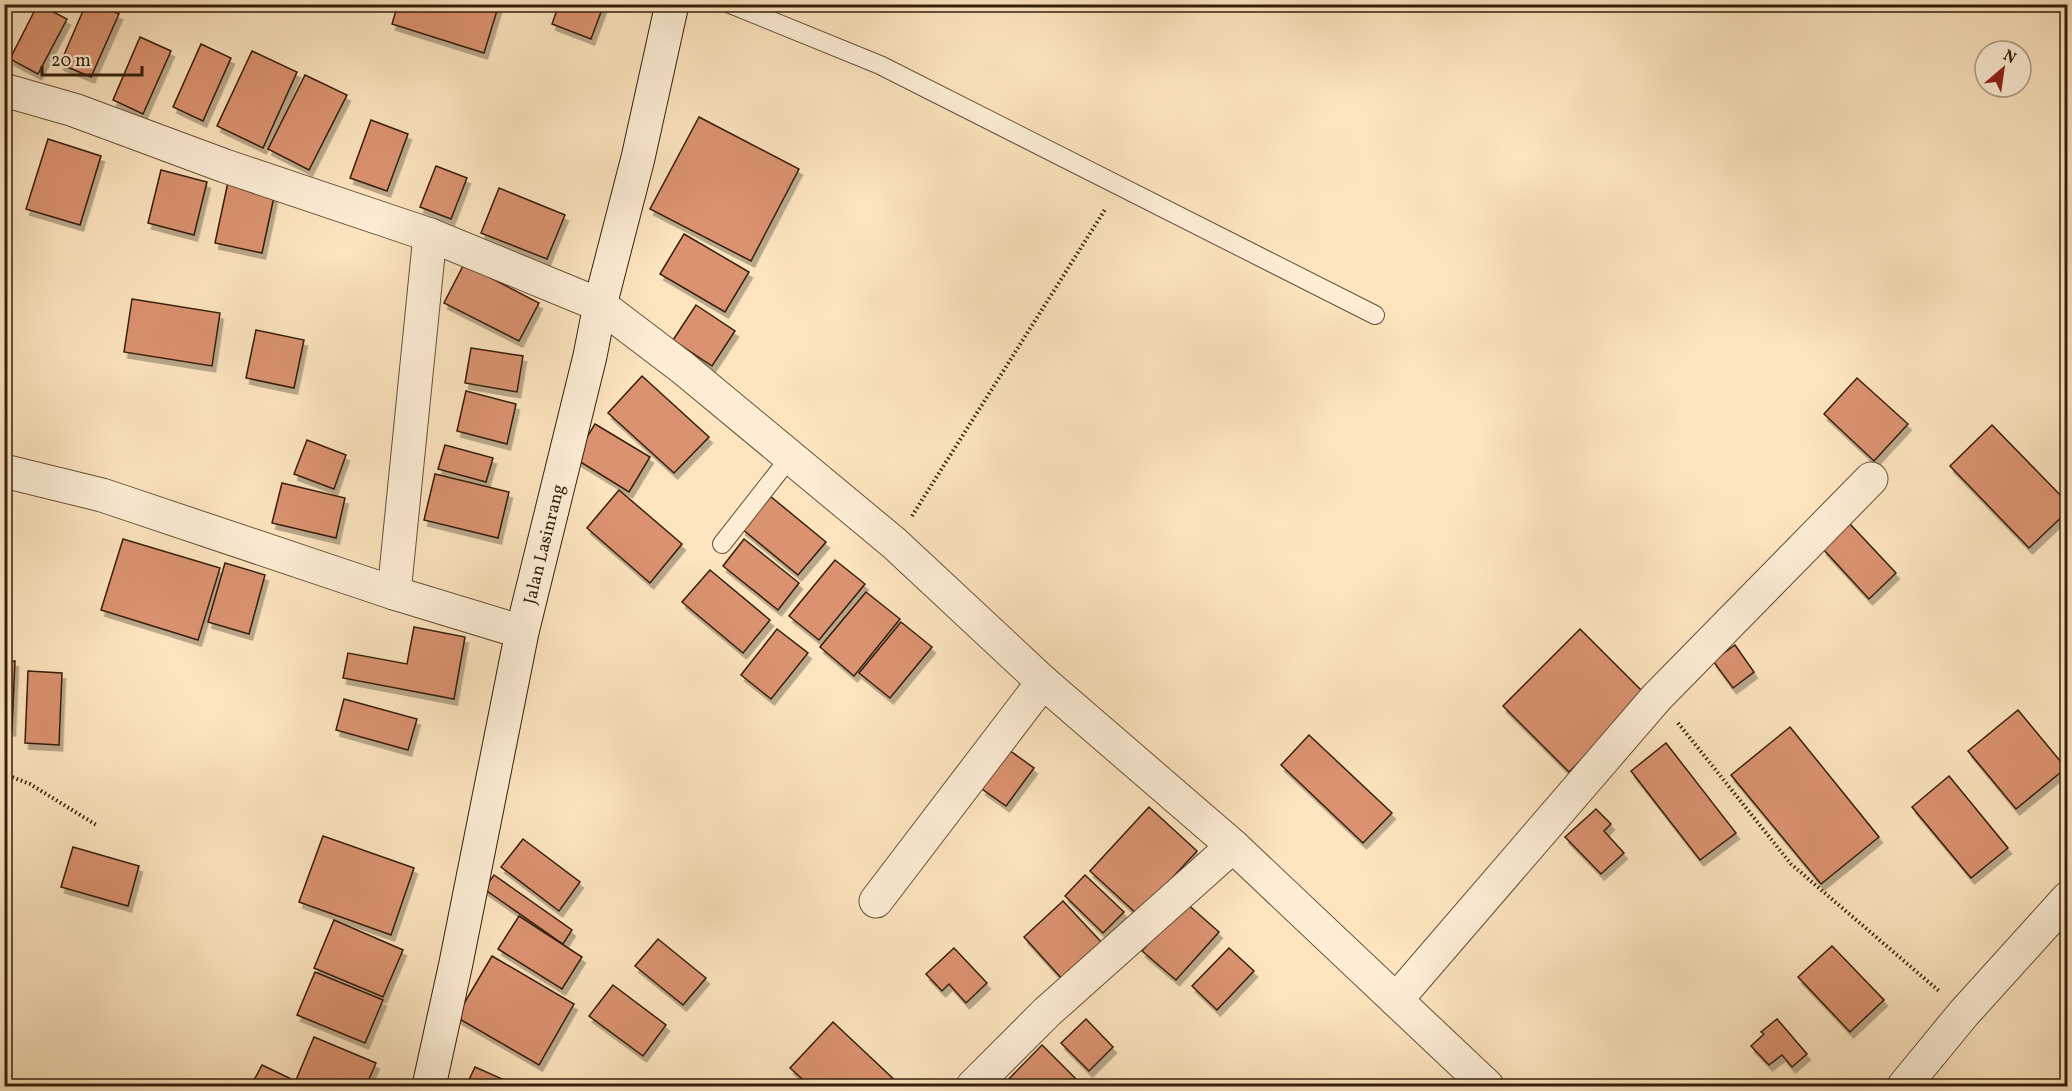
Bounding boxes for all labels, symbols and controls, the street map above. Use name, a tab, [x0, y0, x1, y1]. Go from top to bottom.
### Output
scale bar	[42, 39, 142, 77]
north arrow	[1973, 39, 2033, 99]
text: N	[1999, 45, 2020, 70]
text: 20 m	[51, 49, 91, 74]
street label: Jalan Lasinrang	[518, 482, 572, 607]

